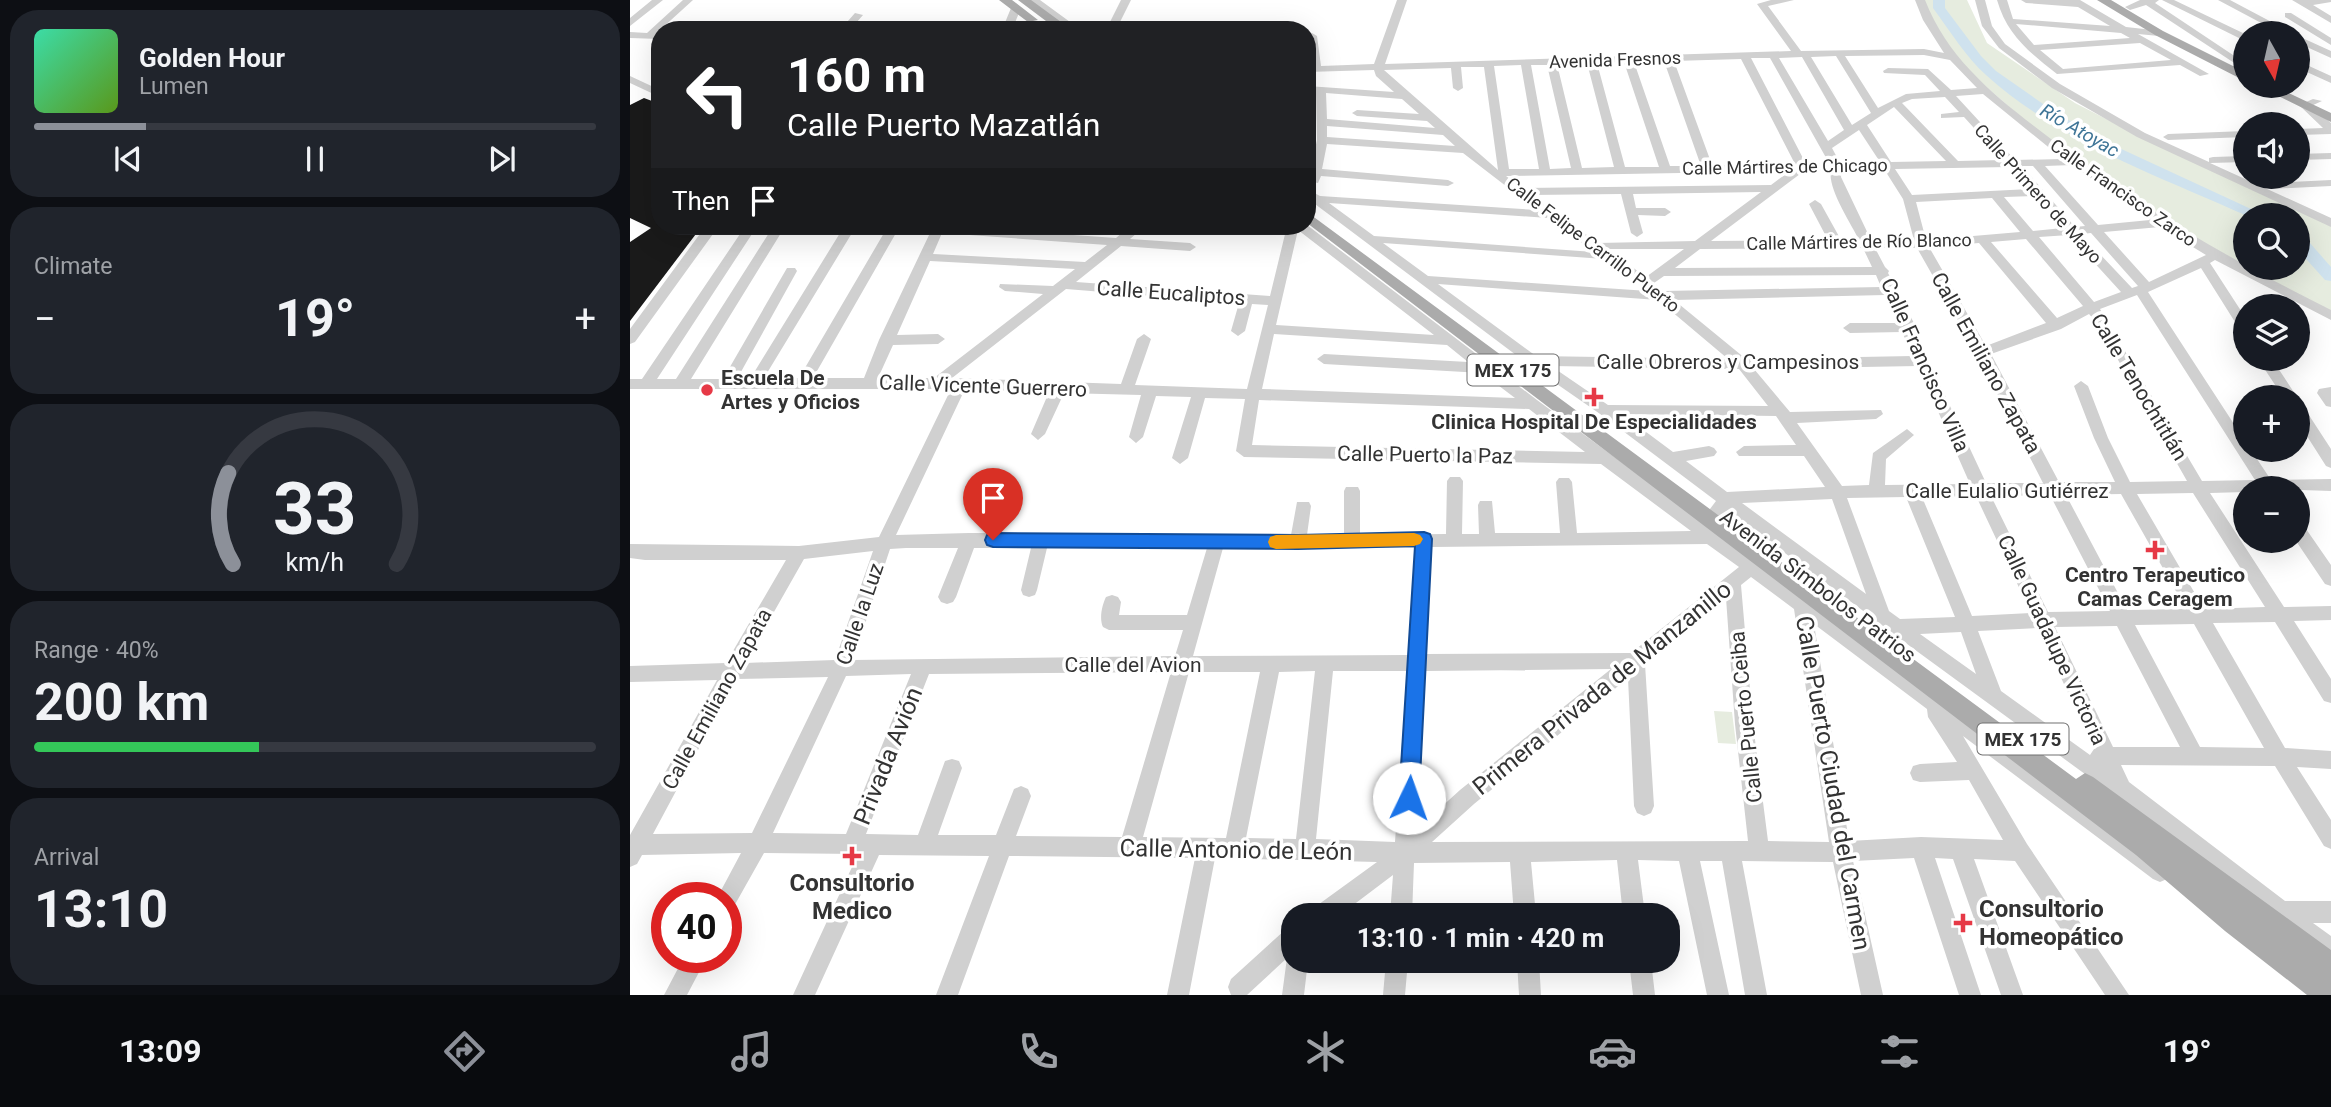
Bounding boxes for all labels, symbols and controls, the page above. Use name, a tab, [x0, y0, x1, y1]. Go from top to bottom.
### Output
north arrow	[2233, 21, 2310, 98]
map controls	[2233, 21, 2310, 553]
text: Golden Hour	[139, 43, 285, 73]
text: 160 m	[787, 47, 926, 104]
street label: Avenida Fresnos	[1549, 47, 1681, 72]
icon: left	[672, 49, 763, 140]
text: Lumen	[139, 73, 209, 100]
water label: Río Atoyac	[2036, 99, 2124, 162]
text: Calle Puerto Mazatlán	[787, 106, 1100, 144]
button: sound	[2233, 112, 2310, 189]
street label: Calle Primero de Mayo	[1970, 120, 2106, 268]
street label: Calle Francisco Zarco	[2046, 134, 2200, 251]
icon: previous	[109, 140, 147, 178]
icon: pause	[296, 140, 334, 178]
icon: next	[483, 140, 521, 178]
street label: Calle Mártires de Chicago	[1682, 154, 1888, 179]
street label: Calle Felipe Carrillo Puerto	[1503, 173, 1684, 317]
icon: arrive	[744, 182, 782, 220]
text: Then	[672, 186, 730, 216]
button: search	[2233, 203, 2310, 280]
street label: Calle Mártires de Río Blanco	[1746, 229, 1972, 254]
text: Climate	[34, 253, 113, 280]
street label: Calle Emiliano Zapata	[1926, 268, 2046, 458]
street label: Calle Francisco Villa	[1876, 274, 1974, 456]
street label: Calle Eucaliptos	[1096, 276, 1246, 310]
text: 19°	[275, 288, 355, 349]
button: layers	[2233, 294, 2310, 371]
text: −	[34, 297, 56, 341]
text: +	[574, 297, 596, 341]
street label: Calle Tenochtitlán	[2086, 309, 2192, 465]
street label: Calle Obreros y Campesinos	[1597, 350, 1859, 374]
road number: MEX 175	[1468, 354, 1558, 386]
place label: Escuela De Artes y Oficios	[721, 366, 860, 414]
street label: Calle Vicente Guerrero	[879, 370, 1087, 402]
marker: Escuela De Artes y Oficios	[699, 382, 715, 398]
button: +	[2233, 385, 2310, 462]
marker: Clinica Hospital De Especialidades	[1584, 387, 1604, 407]
place label: Clinica Hospital De Especialidades	[1431, 410, 1757, 434]
street label: Calle Puerto la Paz	[1337, 441, 1513, 469]
text: 33	[273, 466, 357, 552]
pin	[963, 468, 1023, 540]
button: −	[2233, 476, 2310, 553]
icon: arrive	[974, 479, 1012, 517]
street label: Calle Eulalio Gutiérrez	[1905, 479, 2109, 503]
street label: Avenida Símbolos Patrios	[1715, 504, 1921, 668]
street label: Calle Guadalupe Victoria	[1993, 531, 2111, 749]
marker: Centro Terapeutico Camas Ceragem	[2145, 540, 2165, 560]
text: km/h	[286, 547, 344, 576]
street label: Calle la Luz	[831, 560, 889, 668]
place label: Centro Terapeutico Camas Ceragem	[2065, 563, 2245, 611]
street label: Primera Privada de Manzanillo	[1467, 575, 1737, 801]
street label: Calle Emiliano Zapata	[657, 604, 777, 794]
street label: Calle Puerto Ciudad del Carmen	[1790, 614, 1876, 952]
street label: Calle Puerto Ceiba	[1725, 630, 1767, 804]
text: Range · 40%	[34, 637, 159, 664]
street label: Calle del Avion	[1065, 653, 1201, 677]
text: 200 km	[34, 672, 209, 733]
street label: Privada Avión	[848, 683, 928, 829]
road number: MEX 175	[1978, 724, 2068, 754]
position arrow	[1372, 761, 1446, 835]
street label: Calle Antonio de León	[1119, 834, 1353, 866]
text: Arrival	[34, 844, 99, 871]
marker: Consultorio Medico	[842, 846, 862, 866]
place label: Consultorio Medico	[790, 869, 914, 925]
text: 13:10	[34, 879, 168, 940]
speed limit sign: 40	[651, 882, 742, 973]
place label: Consultorio Homeopático	[1979, 895, 2124, 951]
marker: Consultorio Homeopático	[1953, 913, 1973, 933]
text: 13:10 · 1 min · 420 m	[1357, 923, 1604, 953]
icon: directions	[440, 1027, 489, 1076]
icon: music	[727, 1027, 776, 1076]
icon: phone	[1014, 1027, 1063, 1076]
icon: climate	[1301, 1027, 1350, 1076]
icon: car	[1588, 1027, 1637, 1076]
icon: filters	[1875, 1027, 1924, 1076]
text: 13:09	[119, 1032, 202, 1070]
text: 19°	[2163, 1032, 2212, 1070]

